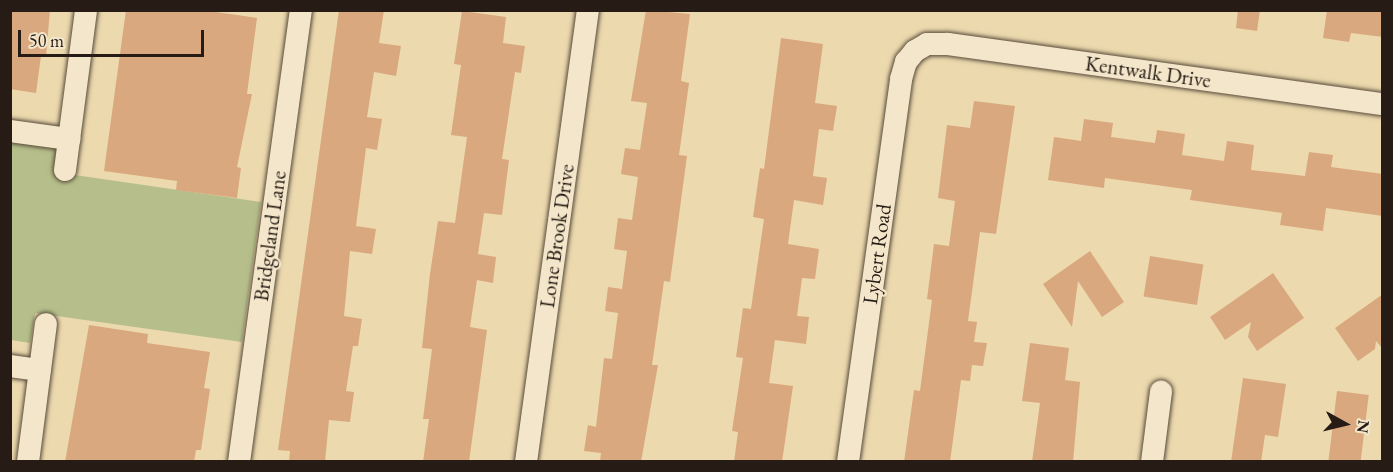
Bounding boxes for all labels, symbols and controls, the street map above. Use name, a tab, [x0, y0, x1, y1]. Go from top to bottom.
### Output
scale bar	[21, 18, 207, 56]
text: 50 m	[29, 29, 64, 52]
street label: Kentwalk Drive	[1084, 51, 1212, 93]
street label: Lone Brook Drive	[534, 163, 580, 309]
street label: Bridgeland Lane	[248, 169, 292, 303]
street label: Lybert Road	[857, 202, 897, 306]
north arrow	[1315, 394, 1375, 454]
text: N	[1352, 419, 1375, 434]

